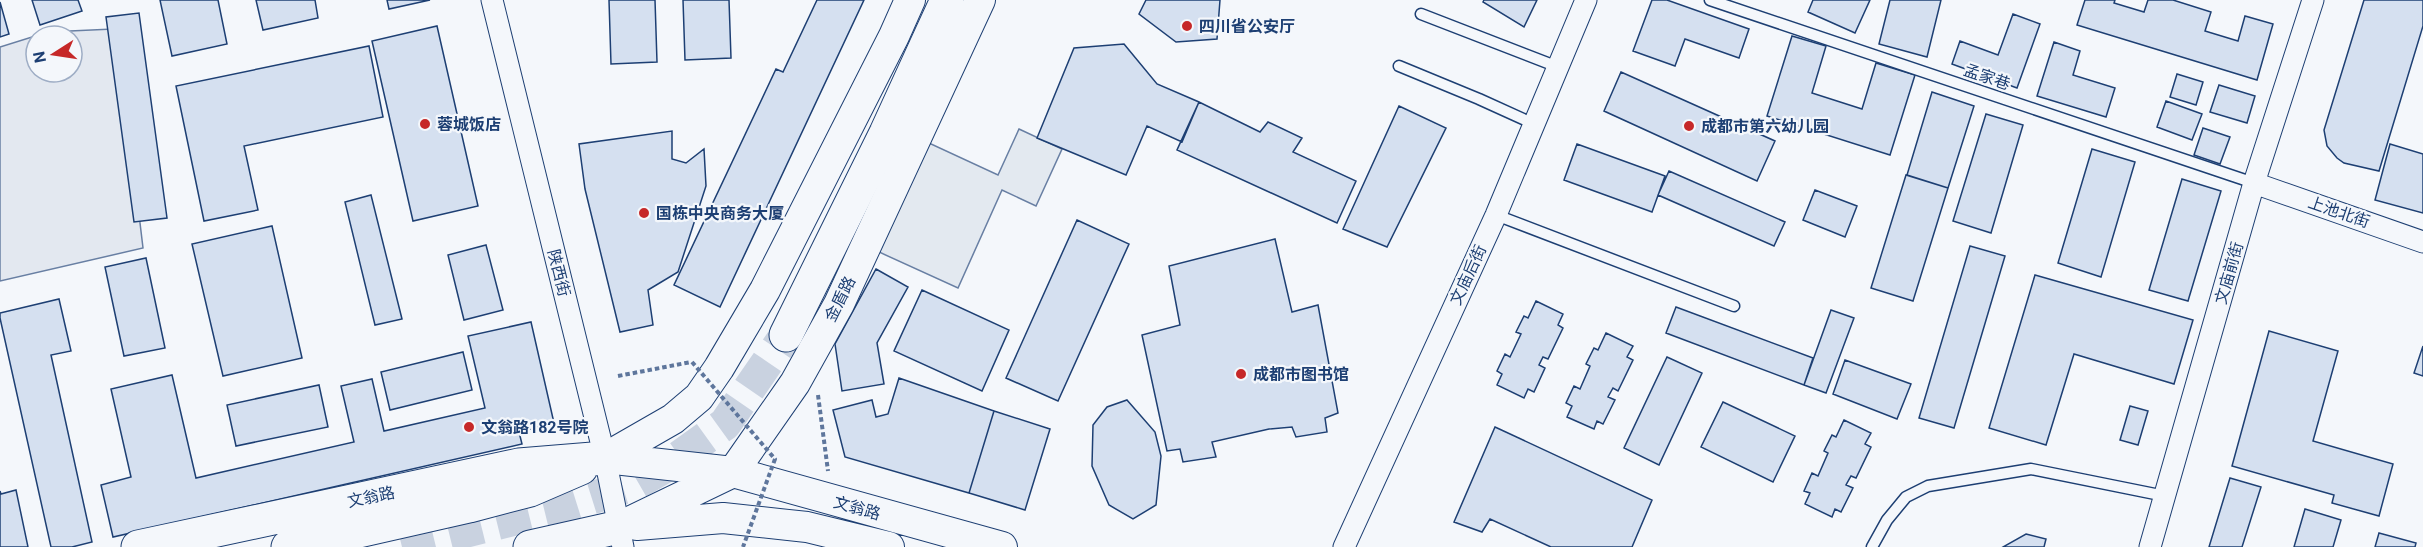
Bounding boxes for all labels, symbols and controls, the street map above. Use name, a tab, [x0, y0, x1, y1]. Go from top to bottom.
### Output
place label: 四川省公安厅	[1199, 17, 1295, 36]
marker: 四川省公安厅	[1180, 19, 1194, 33]
north arrow	[24, 24, 84, 84]
text: N	[29, 50, 50, 65]
street label: 孟家巷	[1961, 60, 2013, 94]
place label: 蓉城饭店	[437, 115, 501, 134]
marker: 蓉城饭店	[418, 117, 432, 131]
place label: 成都市第六幼儿园	[1701, 117, 1829, 136]
marker: 成都市第六幼儿园	[1682, 119, 1696, 133]
street label: 上池北街	[2306, 193, 2372, 231]
place label: 国栋中央商务大厦	[656, 204, 784, 223]
marker: 国栋中央商务大厦	[637, 206, 651, 220]
street label: 文庙前街	[2211, 240, 2247, 306]
street label: 文庙后街	[1446, 242, 1490, 308]
street label: 陕西街	[544, 247, 574, 299]
street label: 金盾路	[821, 273, 859, 325]
place label: 成都市图书馆	[1253, 365, 1349, 384]
marker: 成都市图书馆	[1234, 367, 1248, 381]
place label: 文翁路182号院	[481, 418, 589, 437]
marker: 文翁路182号院	[462, 420, 476, 434]
street label: 文翁路	[346, 483, 396, 511]
street label: 文翁路	[831, 492, 883, 524]

